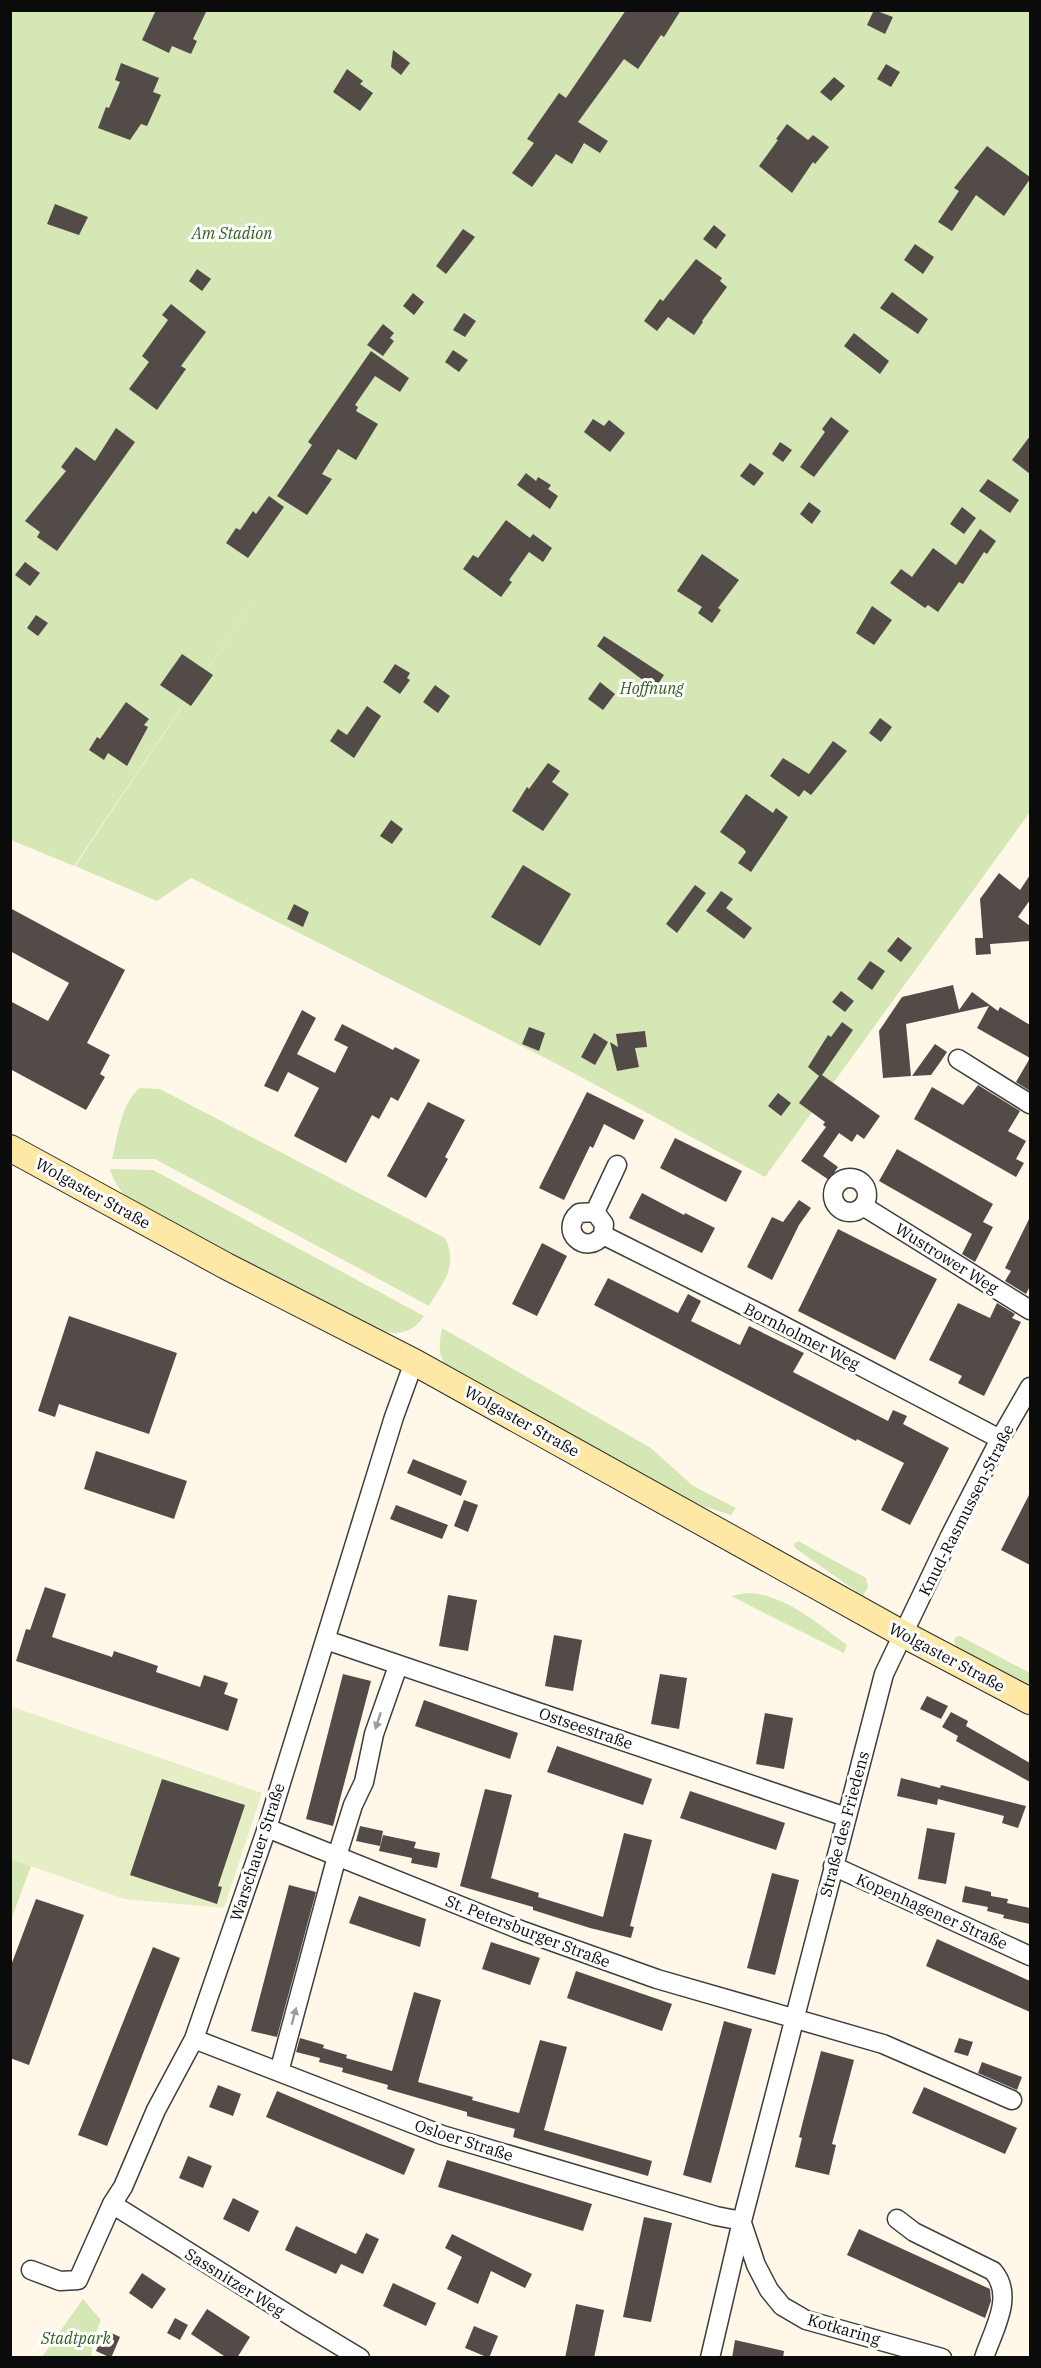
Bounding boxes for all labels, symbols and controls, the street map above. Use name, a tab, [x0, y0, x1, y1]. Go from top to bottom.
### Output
park label: Am Stadion	[191, 223, 272, 243]
park label: Hoffnung	[619, 678, 684, 698]
street label: Wolgaster Straße	[32, 1153, 154, 1233]
street label: Wustrower Weg	[892, 1218, 1003, 1298]
street label: Bornholmer Weg	[741, 1298, 864, 1374]
street label: Wolgaster Straße	[461, 1381, 583, 1461]
street label: Knud-Rasmussen-Straße	[914, 1421, 1018, 1599]
street label: Wolgaster Straße	[886, 1618, 1008, 1696]
street label: Ostseestraße	[537, 1703, 635, 1753]
one-way arrow	[373, 1712, 382, 1730]
street label: Straße des Friedens	[815, 1749, 873, 1899]
street label: Warschauer Straße	[225, 1780, 289, 1924]
street label: Kopenhagener Straße	[853, 1869, 1011, 1953]
street label: St. Petersburger Straße	[443, 1890, 613, 1972]
one-way arrow	[290, 2006, 299, 2024]
street label: Osloer Straße	[412, 2115, 516, 2165]
street label: Sassnitzer Weg	[181, 2243, 289, 2321]
street label: Kotkaring	[805, 2309, 883, 2349]
park label: Stadtpark	[40, 2328, 112, 2348]

